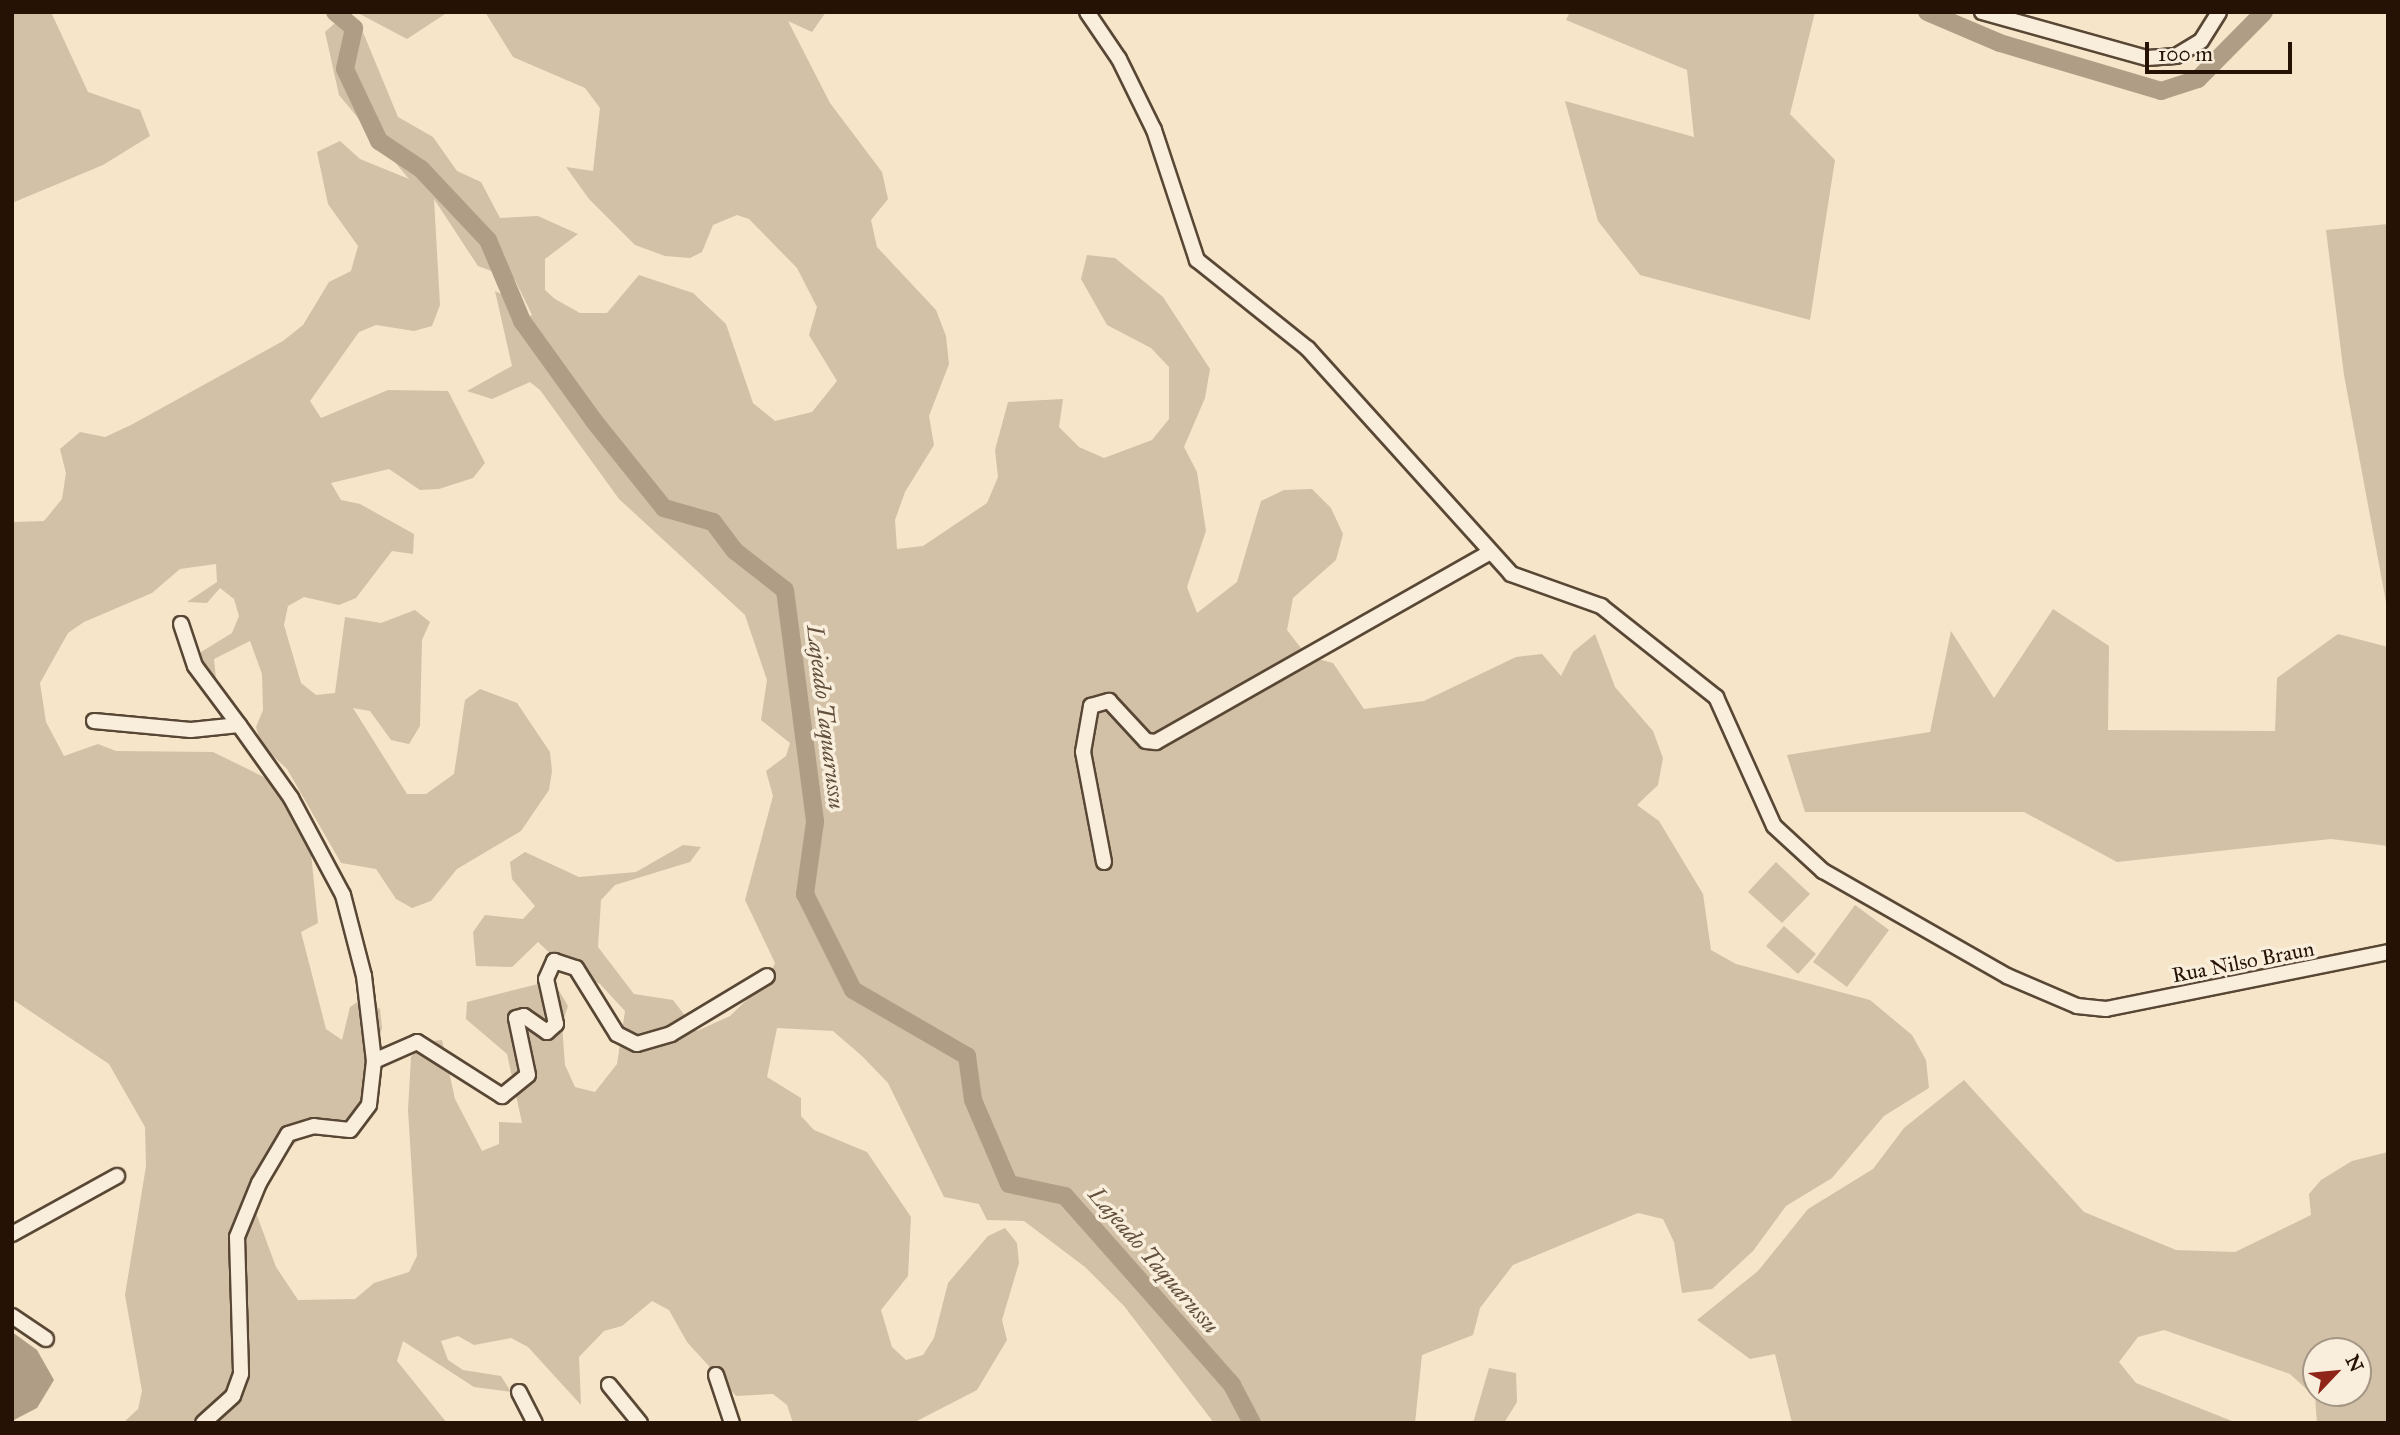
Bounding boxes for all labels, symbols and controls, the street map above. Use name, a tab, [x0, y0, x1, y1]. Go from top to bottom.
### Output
scale bar	[2148, 28, 2295, 72]
text: 100 m	[2158, 41, 2213, 67]
water label: Lajeado Taquarussu	[801, 623, 851, 811]
street label: Rua Nilso Braun	[2170, 936, 2316, 988]
water label: Lajeado Taquarussu	[1083, 1181, 1225, 1339]
north arrow	[2302, 1337, 2372, 1407]
text: N	[2341, 1351, 2368, 1376]

